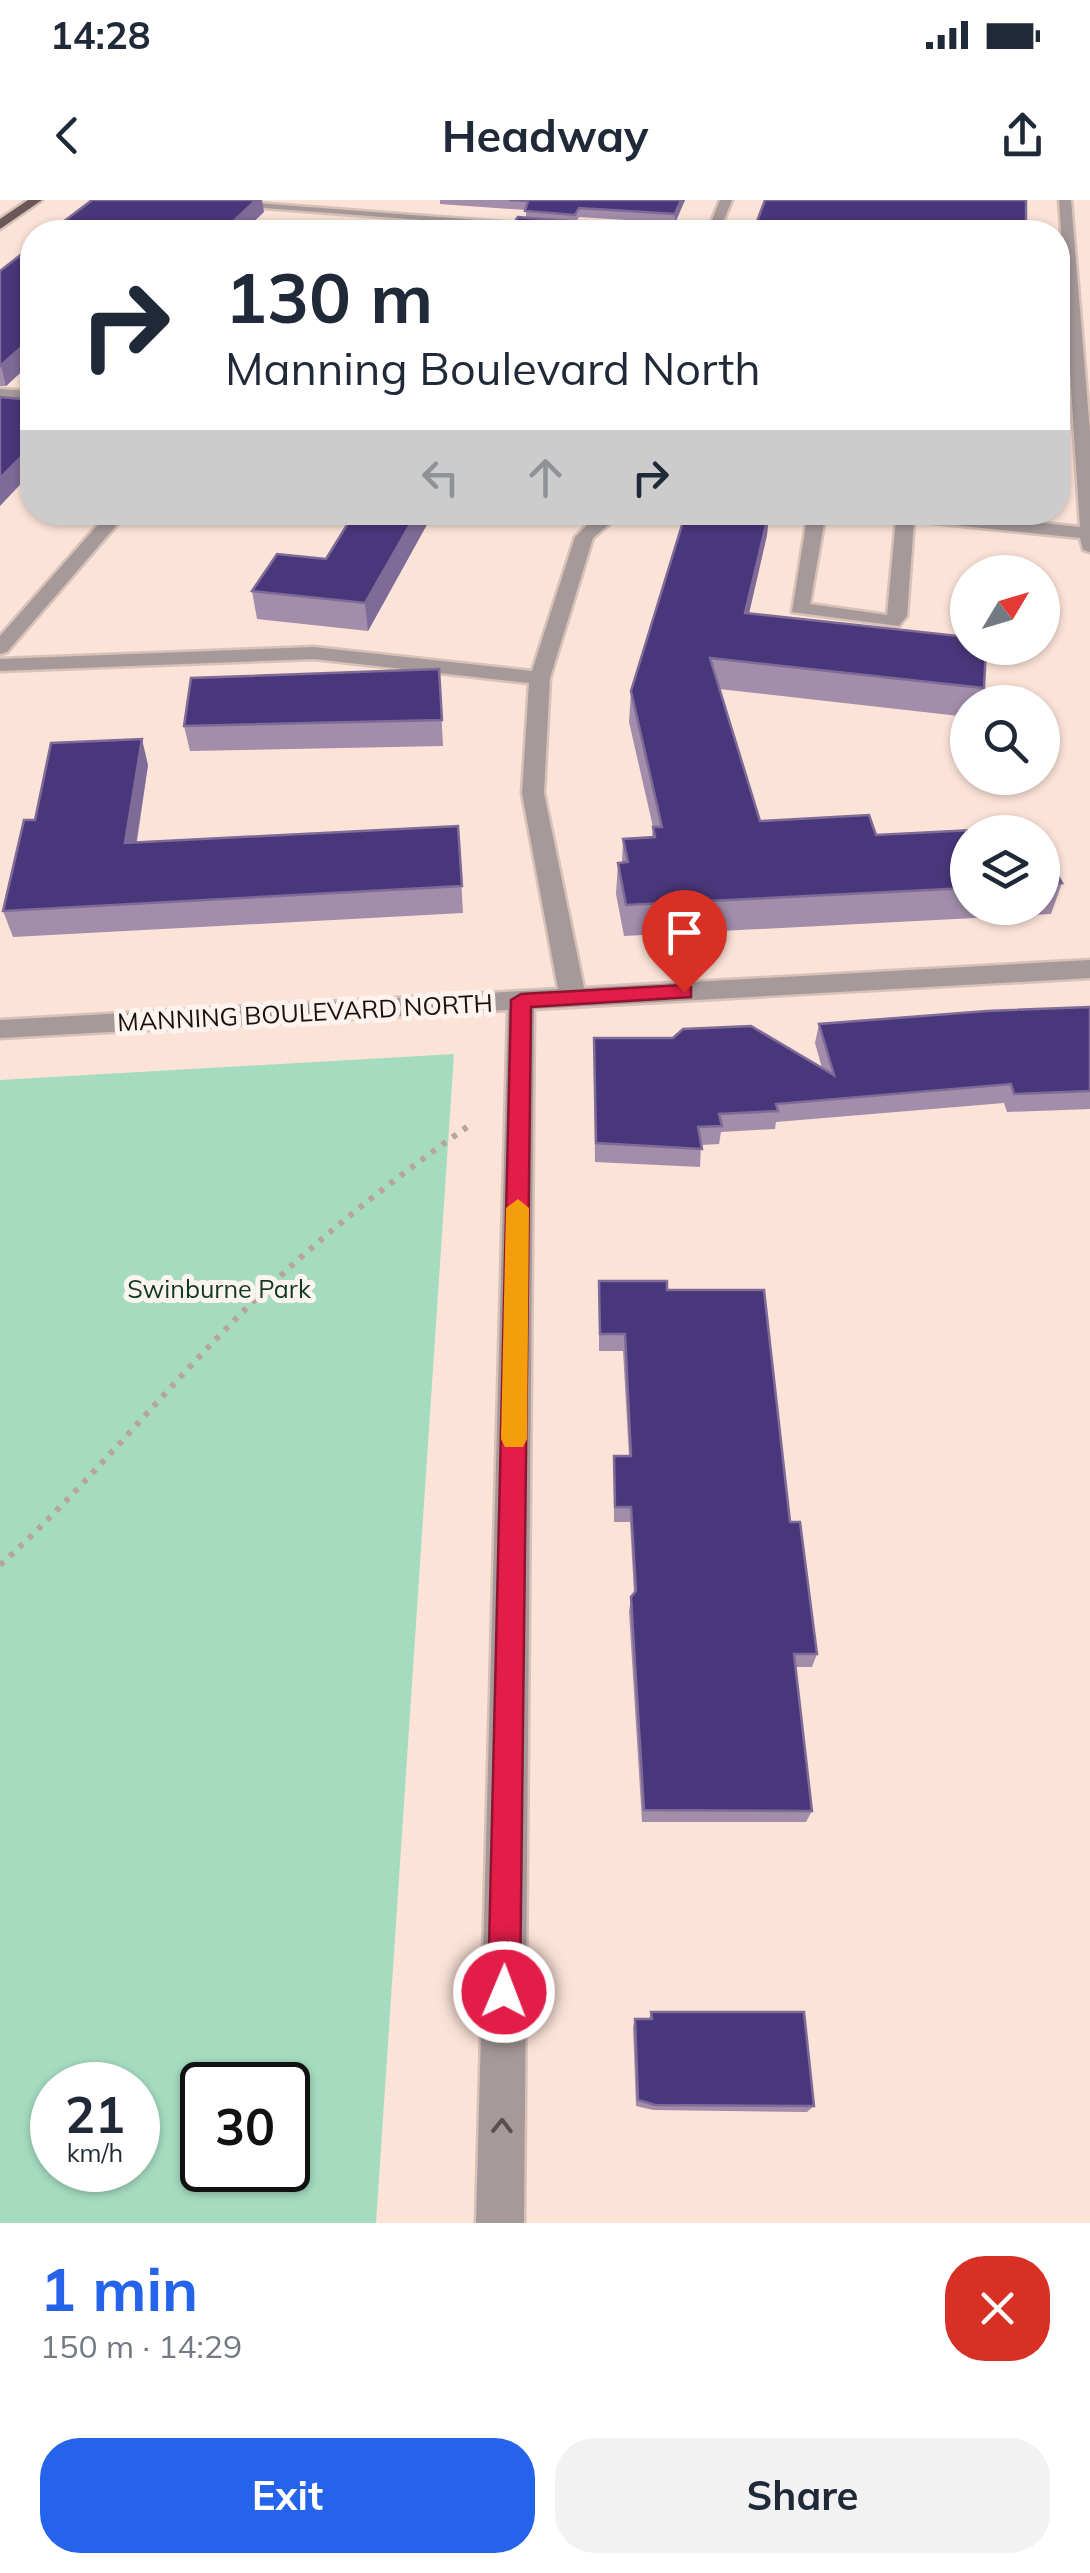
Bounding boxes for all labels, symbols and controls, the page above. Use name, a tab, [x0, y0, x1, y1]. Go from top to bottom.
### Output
text: 14:28	[50, 11, 151, 59]
text: Headway	[442, 107, 648, 163]
icon: back	[40, 108, 95, 163]
icon: share	[995, 108, 1050, 163]
text: 130 m	[225, 253, 433, 341]
icon: right	[60, 260, 190, 390]
text: Manning Boulevard North	[225, 340, 761, 396]
icon: left	[413, 450, 468, 505]
icon: ahead	[518, 450, 573, 505]
icon: right	[623, 450, 678, 505]
north arrow	[950, 555, 1060, 665]
map controls	[950, 555, 1060, 925]
button: search	[950, 685, 1060, 795]
button: layers	[950, 815, 1060, 925]
pin	[642, 890, 727, 993]
icon: arrive	[657, 905, 712, 960]
street label: MANNING BOULEVARD NORTH	[117, 987, 493, 1037]
park label: Swinburne Park	[127, 1273, 312, 1304]
position arrow	[452, 1940, 556, 2044]
speed limit sign: 30	[180, 2062, 310, 2192]
text: 21	[65, 2083, 125, 2146]
one-way arrow	[491, 2117, 512, 2133]
text: km/h	[67, 2137, 123, 2168]
text: 1 min	[40, 2251, 198, 2326]
button: close	[945, 2256, 1050, 2361]
text: 150 m · 14:29	[40, 2326, 242, 2366]
button: Exit	[40, 2438, 535, 2553]
button: Share	[555, 2438, 1050, 2553]

